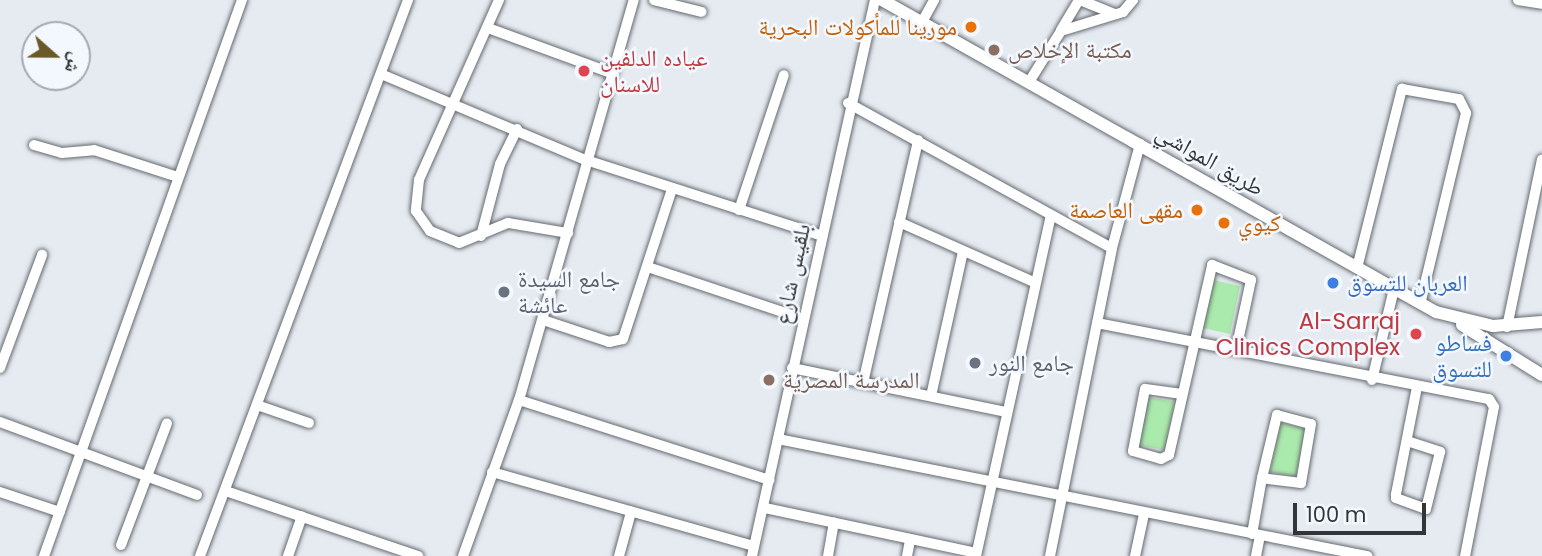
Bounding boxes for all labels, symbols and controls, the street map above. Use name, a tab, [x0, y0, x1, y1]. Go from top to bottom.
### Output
place label: مورينا للمأكولات البحرية	[758, 13, 957, 41]
marker: مورينا للمأكولات البحرية	[963, 19, 979, 35]
north arrow	[21, 21, 91, 91]
place label: مكتبة الإخلاص	[1008, 36, 1132, 64]
marker: مكتبة الإخلاص	[986, 42, 1002, 58]
place label: عياده الدلفين للاسنان	[600, 44, 708, 98]
text: ش	[58, 49, 90, 77]
marker: عياده الدلفين للاسنان	[574, 61, 594, 81]
street label: طريق المواشي	[1151, 118, 1269, 202]
place label: مقهى العاصمة	[1069, 196, 1183, 224]
marker: مقهى العاصمة	[1189, 202, 1205, 218]
place label: كيوي	[1238, 209, 1281, 237]
marker: كيوي	[1216, 215, 1232, 231]
street label: بلقيس شارع	[768, 221, 816, 327]
place label: جامع السيدة عائشة	[518, 265, 620, 319]
place label: العربان للتسوق	[1347, 269, 1468, 297]
marker: العربان للتسوق	[1325, 275, 1341, 291]
marker: جامع السيدة عائشة	[496, 284, 512, 300]
place label: Al-Sarraj Clinics Complex	[1216, 307, 1400, 361]
marker: Al-Sarraj Clinics Complex	[1406, 324, 1426, 344]
place label: فساطو للتسوق	[1432, 329, 1492, 383]
marker: فساطو للتسوق	[1498, 348, 1514, 364]
place label: جامع النور	[989, 349, 1074, 377]
marker: جامع النور	[967, 355, 983, 371]
place label: المدرسة المصرية	[783, 366, 920, 394]
marker: المدرسة المصرية	[761, 372, 777, 388]
scale bar	[1297, 490, 1430, 534]
text: 100 m	[1306, 500, 1366, 529]

